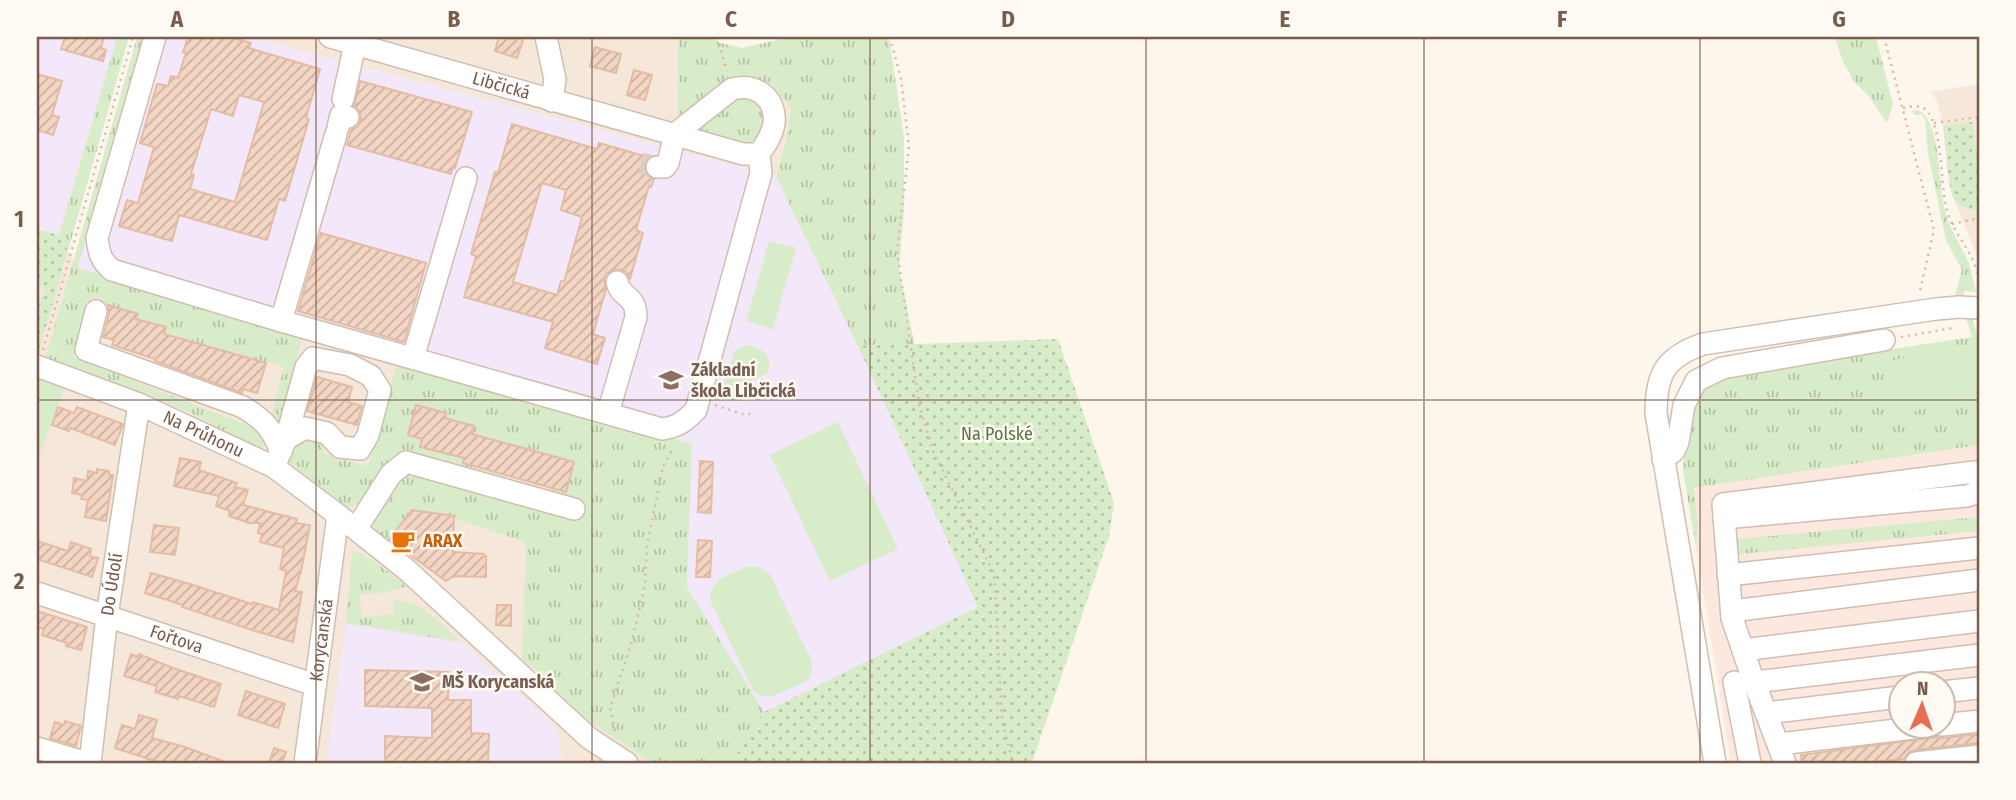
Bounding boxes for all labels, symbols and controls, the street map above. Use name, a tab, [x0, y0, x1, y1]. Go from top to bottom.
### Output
text: A	[170, 5, 184, 33]
text: B	[448, 5, 461, 33]
text: C	[725, 5, 737, 33]
text: D	[1001, 5, 1015, 33]
text: E	[1280, 5, 1291, 33]
text: F	[1557, 5, 1567, 33]
text: G	[1832, 5, 1846, 33]
street label: Libčická	[470, 67, 533, 104]
text: 1	[14, 205, 24, 233]
place label: Základní škola Libčická	[691, 359, 796, 402]
school or university icon: Základní škola Libčická	[657, 366, 685, 394]
street label: Na Průhonu	[160, 406, 247, 462]
park label: Na Polské	[961, 423, 1033, 445]
cafe icon: ARAX	[389, 527, 417, 555]
place label: ARAX	[422, 530, 463, 552]
street label: Do Údolí	[96, 551, 127, 617]
text: 2	[13, 567, 25, 595]
street label: Korycanská	[305, 597, 338, 683]
street label: Fořtova	[147, 620, 206, 658]
school or university icon: MŠ Korycanská	[408, 668, 436, 696]
place label: MŠ Korycanská	[442, 670, 554, 693]
north arrow	[1886, 670, 1956, 740]
text: N	[1916, 677, 1929, 700]

